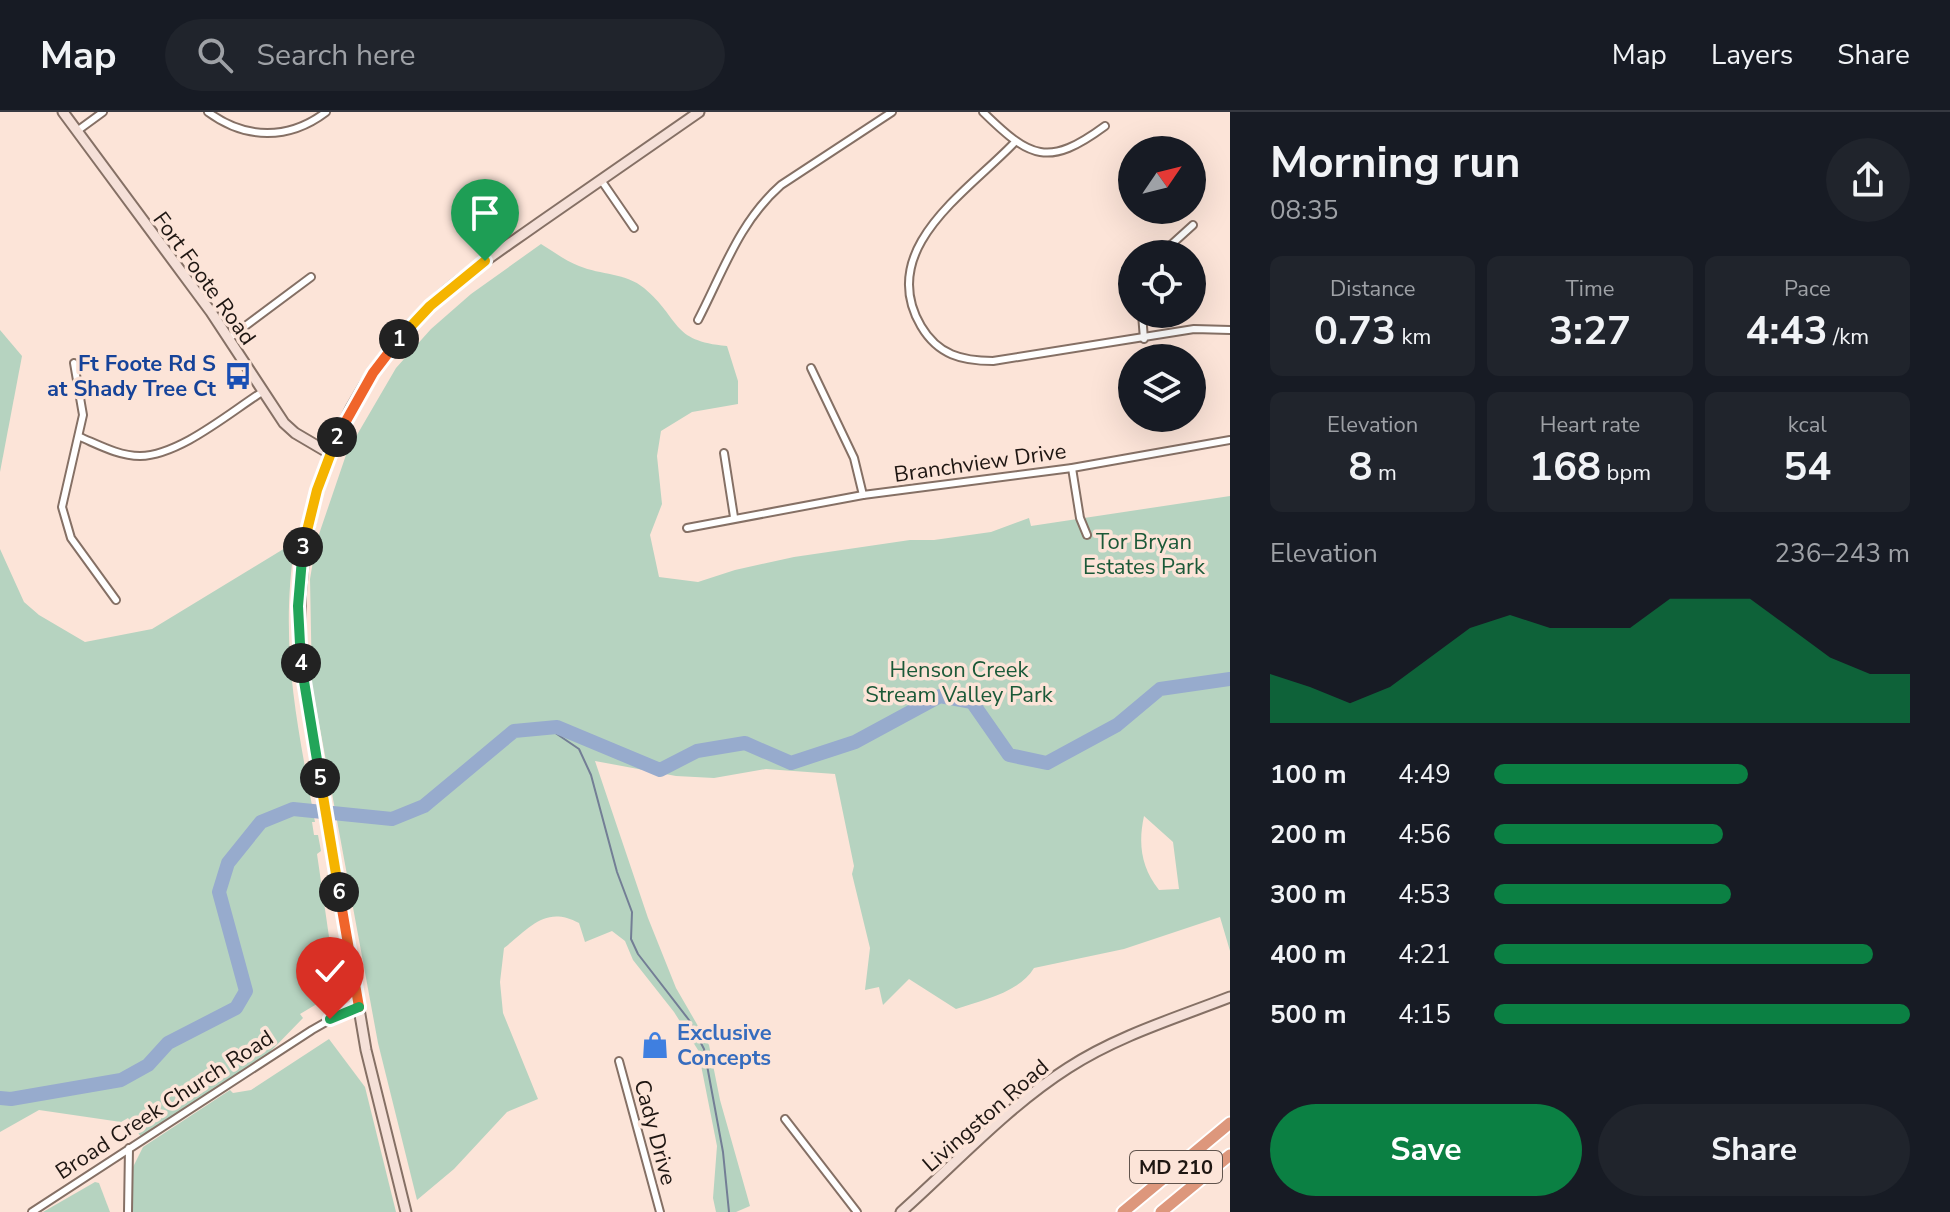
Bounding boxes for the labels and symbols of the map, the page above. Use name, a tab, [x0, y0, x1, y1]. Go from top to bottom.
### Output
north arrow	[1118, 136, 1206, 224]
pin	[451, 179, 519, 261]
street label: Fort Foote Road	[146, 206, 263, 351]
pin: 1	[379, 319, 419, 359]
place label: Ft Foote Rd S at Shady Tree Ct	[47, 349, 217, 404]
bus stop icon: Ft Foote Rd S at Shady Tree Ct	[223, 361, 253, 391]
pin: 2	[317, 417, 357, 457]
street label: Branchview Drive	[892, 436, 1068, 490]
pin: 3	[283, 527, 323, 567]
park label: Tor Bryan Estates Park	[1083, 527, 1206, 582]
pin: 4	[281, 643, 321, 683]
park label: Henson Creek Stream Valley Park	[865, 655, 1054, 710]
pin: 5	[300, 758, 340, 798]
pin: 6	[319, 872, 359, 912]
pin	[296, 937, 364, 1019]
place label: Exclusive Concepts	[677, 1018, 772, 1073]
street label: Broad Creek Church Road	[50, 1023, 279, 1187]
shop icon: Exclusive Concepts	[640, 1030, 670, 1060]
street label: Livingston Road	[916, 1052, 1055, 1179]
street label: Cady Drive	[627, 1076, 684, 1188]
road number: MD 210	[1130, 1151, 1222, 1183]

